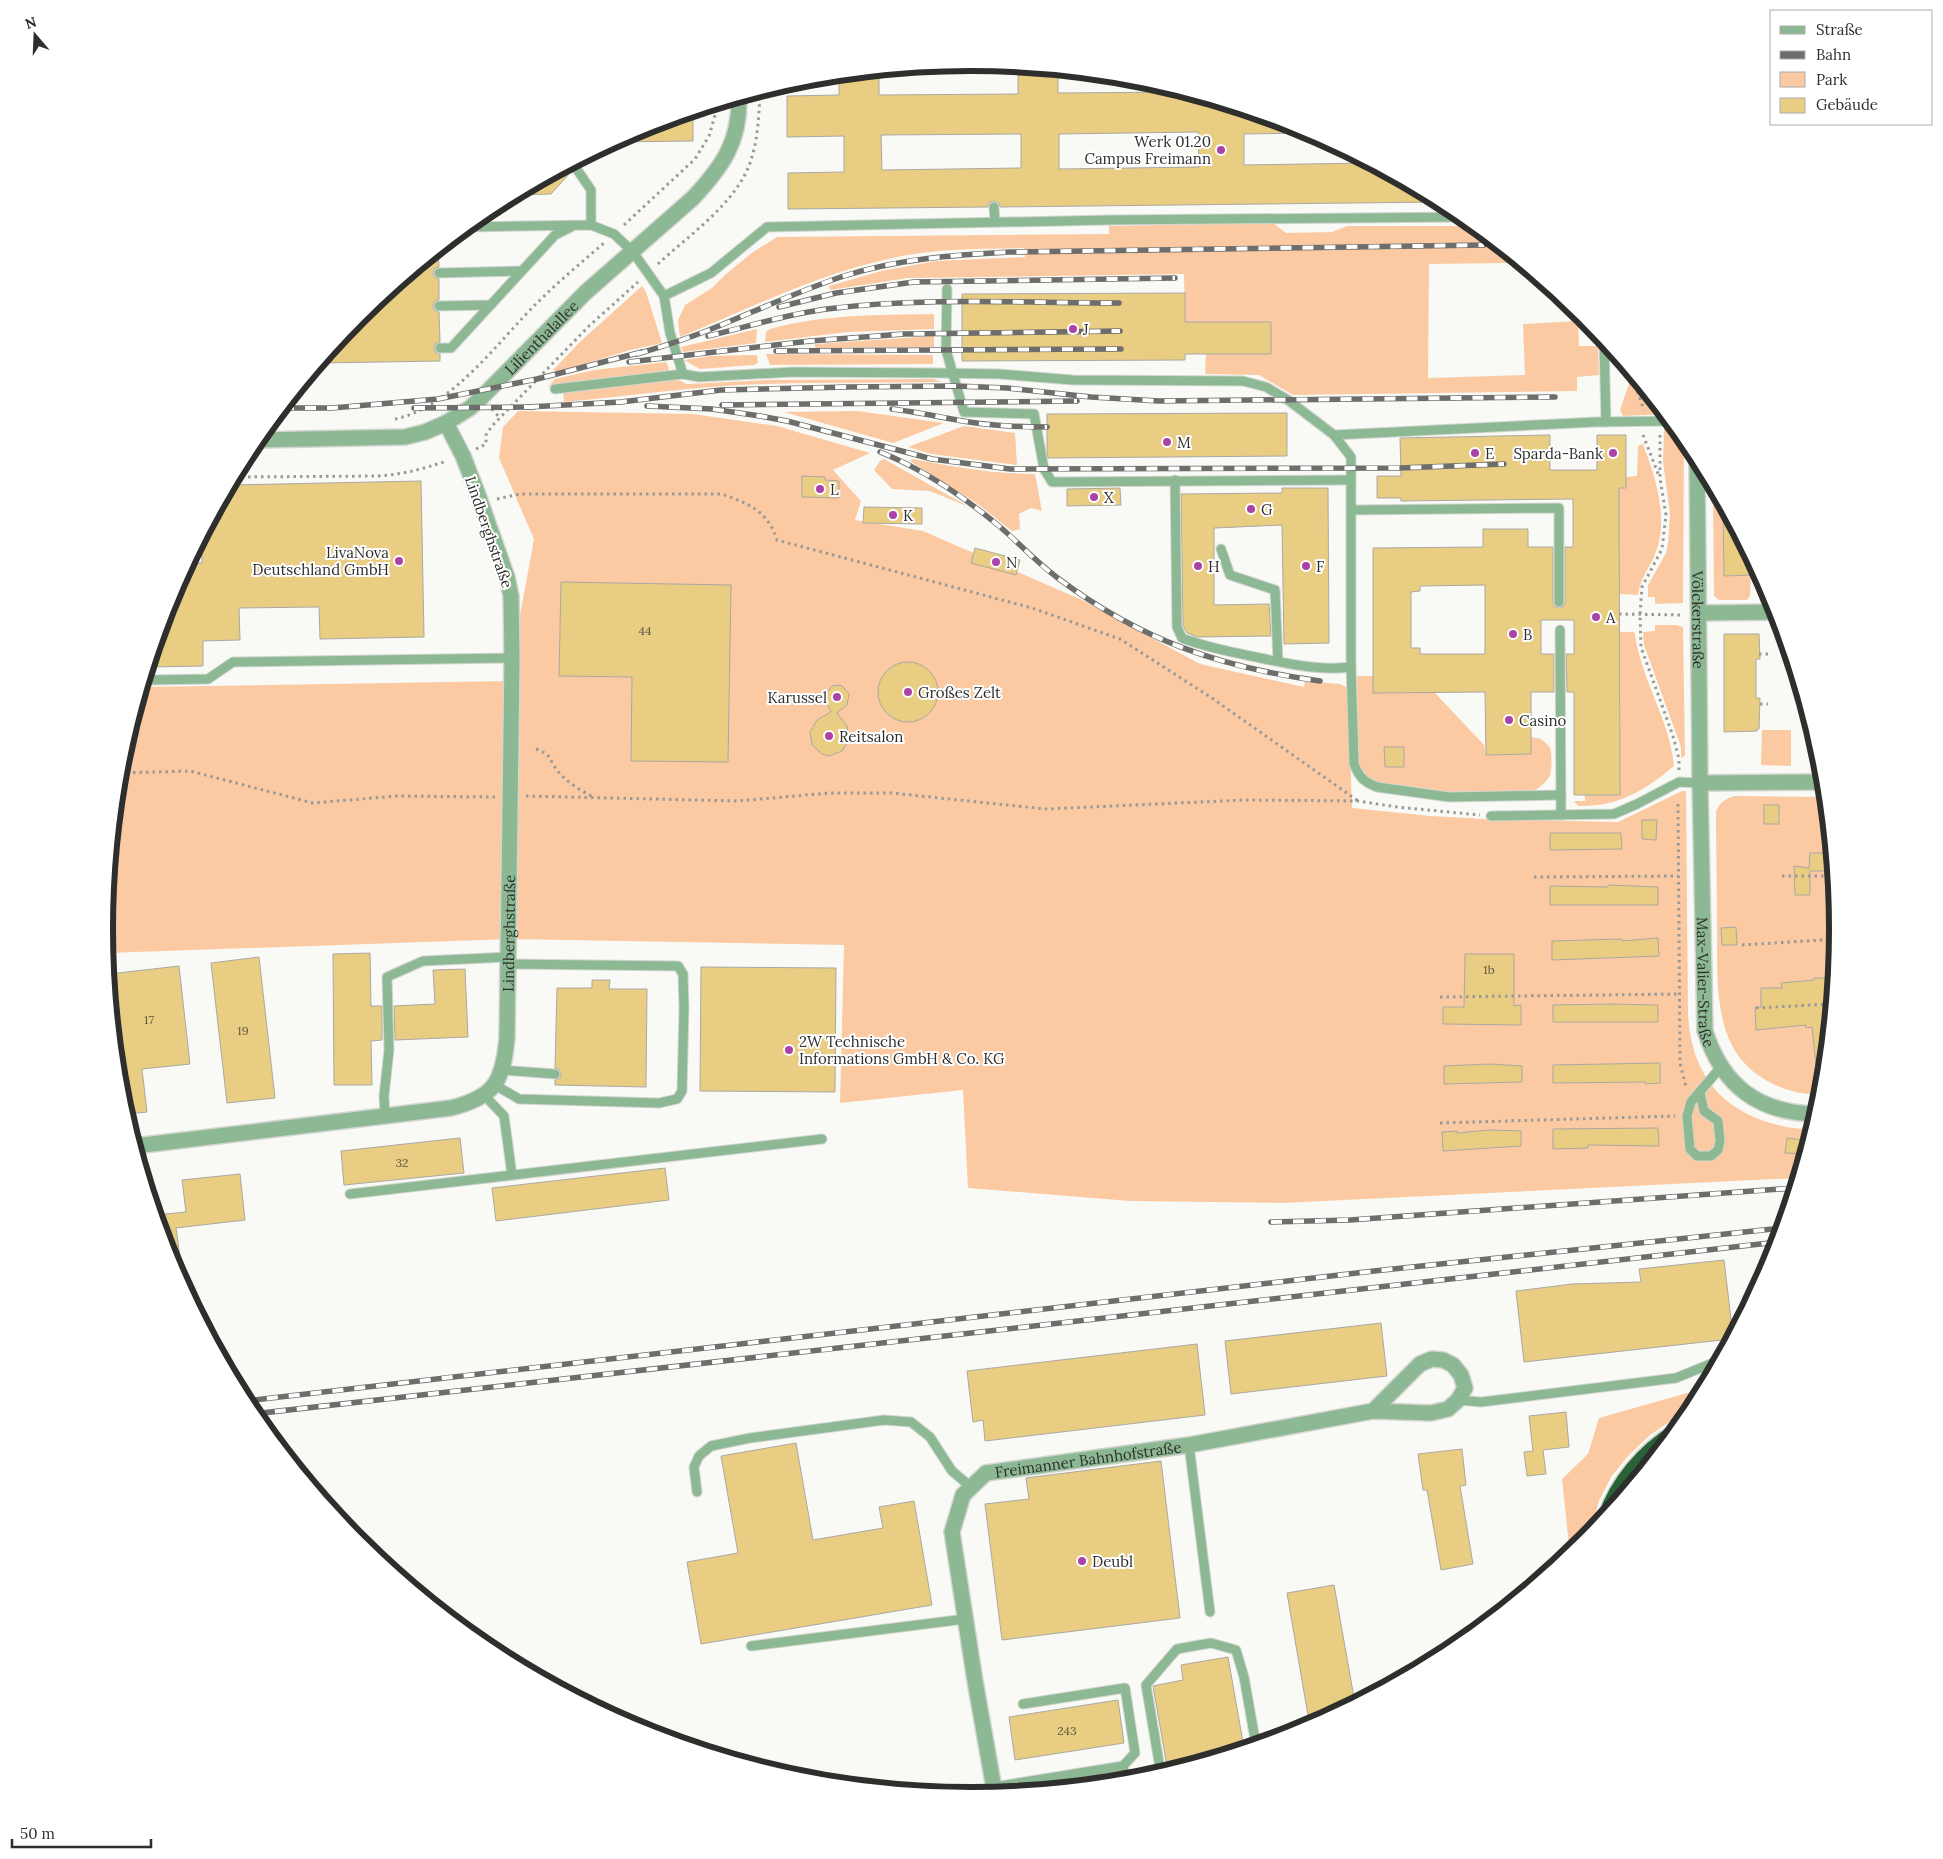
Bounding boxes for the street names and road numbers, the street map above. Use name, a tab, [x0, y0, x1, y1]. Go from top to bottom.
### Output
street label: Lilienthalallee	[500, 296, 582, 379]
street label: Lindberghstraße	[461, 474, 517, 590]
street label: Völckerstraße	[1689, 570, 1708, 669]
street label: Lindberghstraße	[498, 875, 519, 992]
street label: Max-Valier-Straße	[1693, 917, 1719, 1050]
street label: Freimanner Bahnhofstraße	[994, 1437, 1183, 1481]

